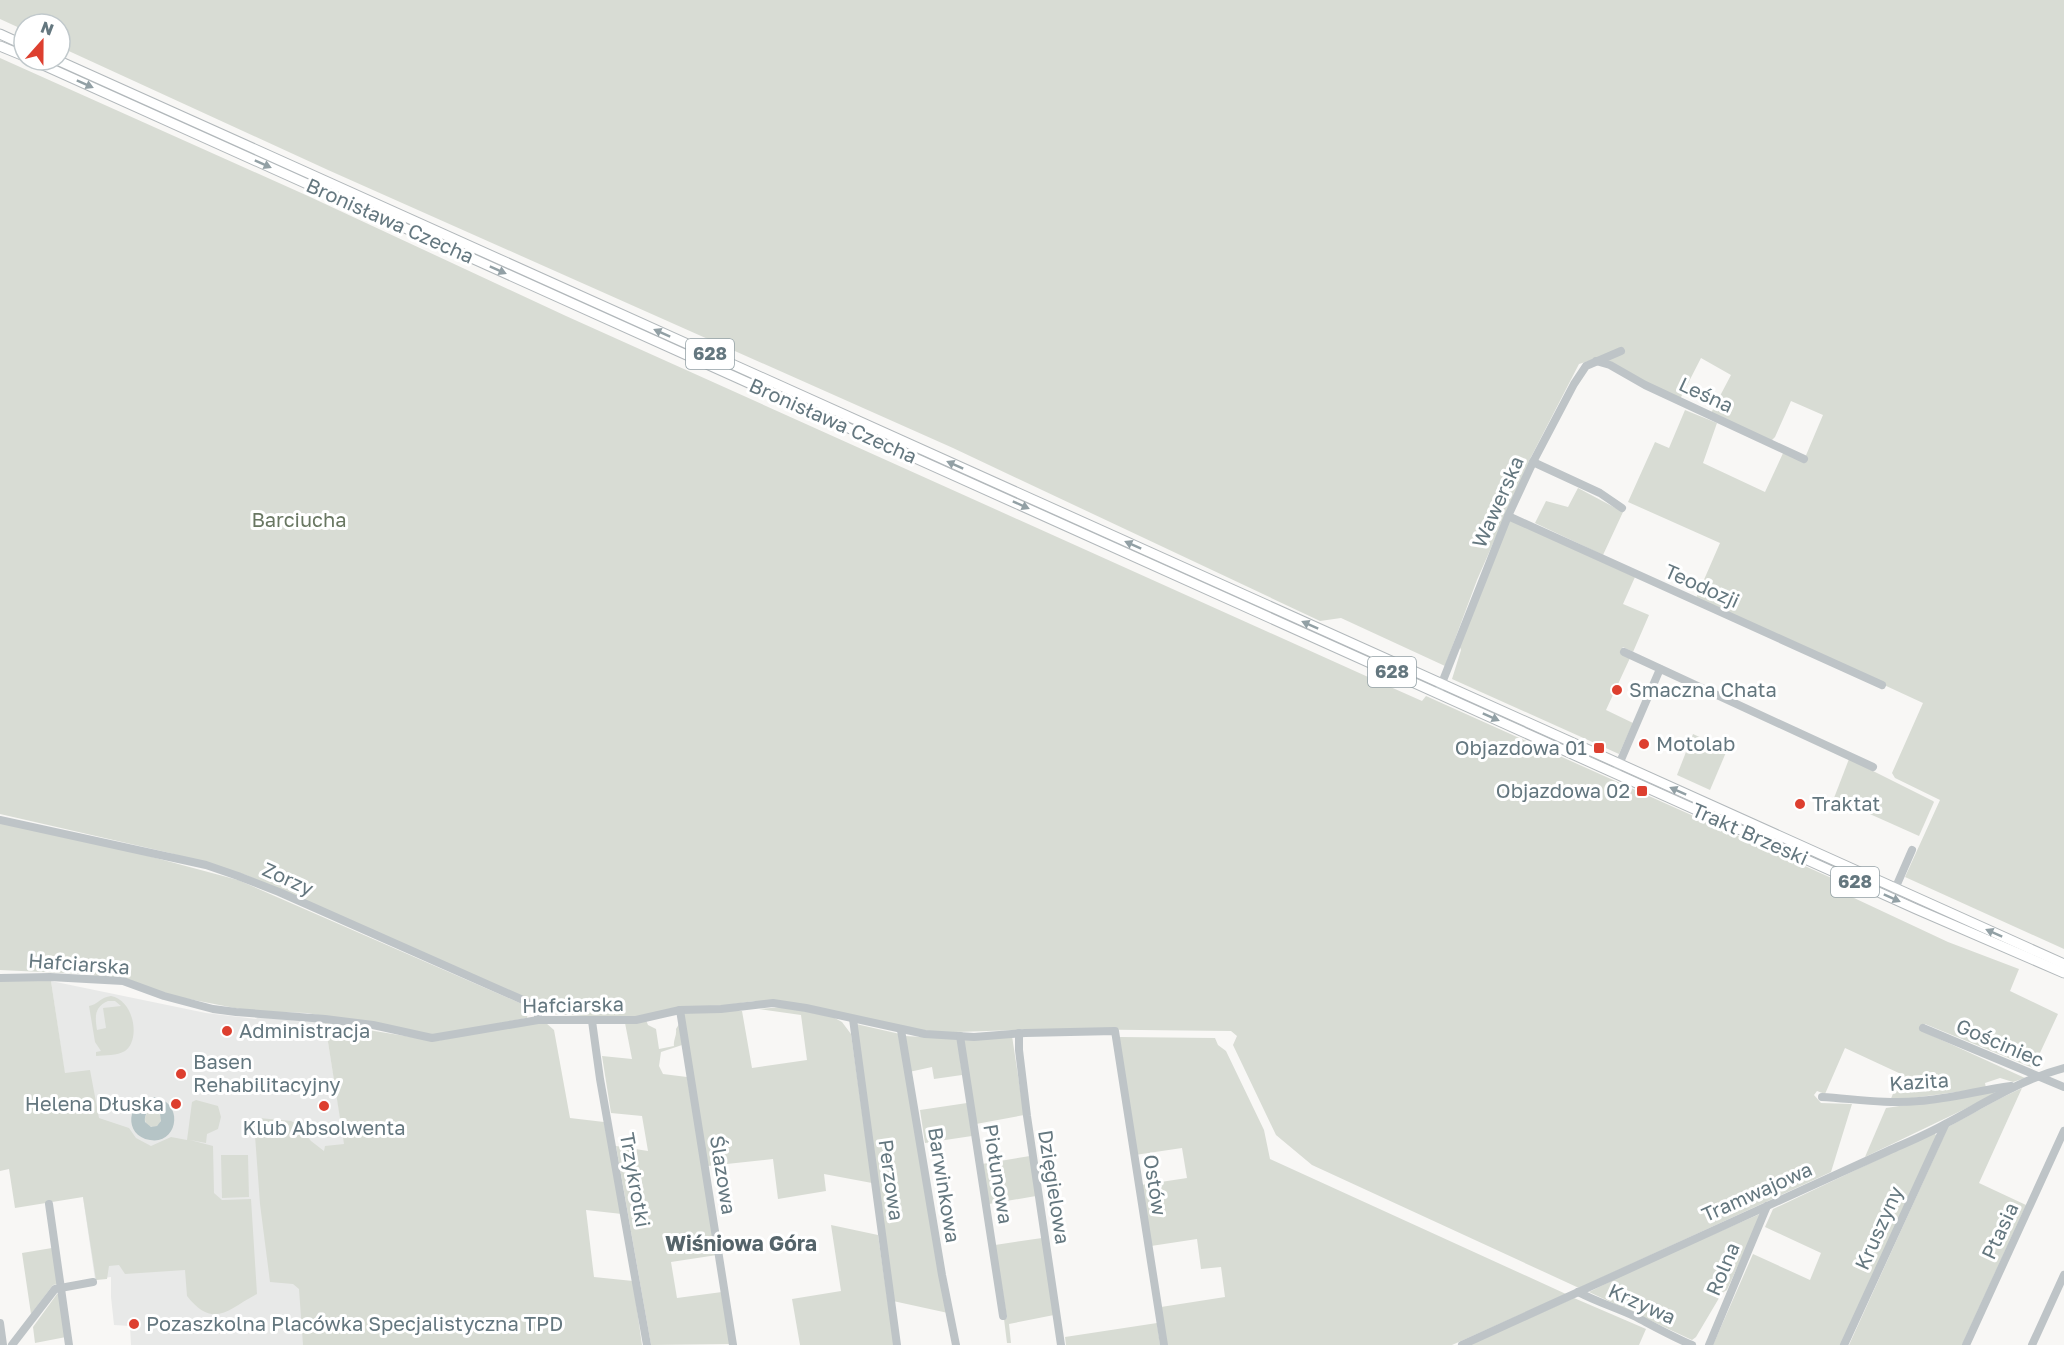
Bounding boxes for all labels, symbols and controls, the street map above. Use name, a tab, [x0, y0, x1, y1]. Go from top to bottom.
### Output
north arrow	[12, 12, 72, 72]
text: N	[38, 16, 57, 40]
one-way arrow	[77, 79, 95, 89]
one-way arrow	[255, 159, 273, 169]
street label: Bronisława Czecha	[303, 172, 478, 268]
one-way arrow	[490, 265, 508, 275]
one-way arrow	[653, 328, 671, 338]
road number: 628	[686, 339, 734, 369]
street label: Leśna	[1676, 371, 1737, 417]
street label: Bronisława Czecha	[746, 372, 921, 468]
street label: Wawerska	[1466, 452, 1528, 551]
one-way arrow	[946, 460, 963, 469]
one-way arrow	[1012, 501, 1029, 510]
park label: Barciucha	[251, 507, 347, 531]
one-way arrow	[1124, 540, 1141, 549]
street label: Teodozji	[1661, 558, 1744, 612]
one-way arrow	[1301, 620, 1319, 630]
road number: 628	[1368, 657, 1416, 687]
place label: Smaczna Chata	[1629, 677, 1777, 701]
marker: Smaczna Chata	[1610, 683, 1624, 697]
one-way arrow	[1483, 712, 1501, 722]
place label: Motolab	[1656, 731, 1735, 755]
place label: Objazdowa 01	[1455, 735, 1587, 759]
marker: Motolab	[1637, 737, 1651, 751]
marker: Objazdowa 01	[1592, 741, 1606, 755]
place label: Objazdowa 02	[1496, 778, 1630, 802]
marker: Objazdowa 02	[1635, 784, 1649, 798]
one-way arrow	[1669, 786, 1687, 796]
place label: Traktat	[1812, 791, 1880, 815]
street label: Trakt Brzeski	[1689, 797, 1812, 869]
marker: Traktat	[1793, 797, 1807, 811]
street label: Zorzy	[259, 856, 318, 900]
road number: 628	[1831, 867, 1879, 897]
one-way arrow	[1884, 894, 1901, 903]
one-way arrow	[1984, 928, 2002, 938]
street label: Hafciarska	[27, 947, 131, 979]
street label: Hafciarska	[522, 991, 624, 1017]
street label: Gościniec	[1953, 1013, 2048, 1071]
place label: Administracja	[239, 1018, 370, 1042]
marker: Administracja	[220, 1024, 234, 1038]
place label: Basen Rehabilitacyjny	[193, 1049, 340, 1096]
marker: Basen Rehabilitacyjny	[174, 1067, 188, 1081]
street label: Kazita	[1888, 1067, 1950, 1095]
place label: Helena Dłuska	[25, 1091, 164, 1115]
marker: Helena Dłuska	[169, 1097, 183, 1111]
marker: Klub Absolwenta	[317, 1099, 331, 1113]
place label: Klub Absolwenta	[243, 1115, 405, 1139]
street label: Piołunowa	[979, 1122, 1019, 1225]
street label: Barwinkowa	[924, 1125, 966, 1244]
street label: Dzięgielowa	[1034, 1128, 1076, 1246]
street label: Trzykrotki	[616, 1131, 656, 1229]
street label: Ślazowa	[706, 1134, 742, 1216]
street label: Perzowa	[874, 1138, 910, 1222]
street label: Ostów	[1139, 1153, 1173, 1217]
street label: Tramwajowa	[1698, 1156, 1816, 1226]
street label: Kruszyny	[1849, 1182, 1907, 1273]
street label: Ptasia	[1976, 1198, 2023, 1263]
district label: Wiśniowa Góra	[665, 1230, 817, 1256]
street label: Rolna	[1700, 1238, 1744, 1299]
street label: Krzywa	[1605, 1278, 1680, 1328]
place label: Pozaszkolna Placówka Specjalistyczna TPD	[146, 1311, 563, 1335]
marker: Pozaszkolna Placówka Specjalistyczna TPD	[127, 1317, 141, 1331]

